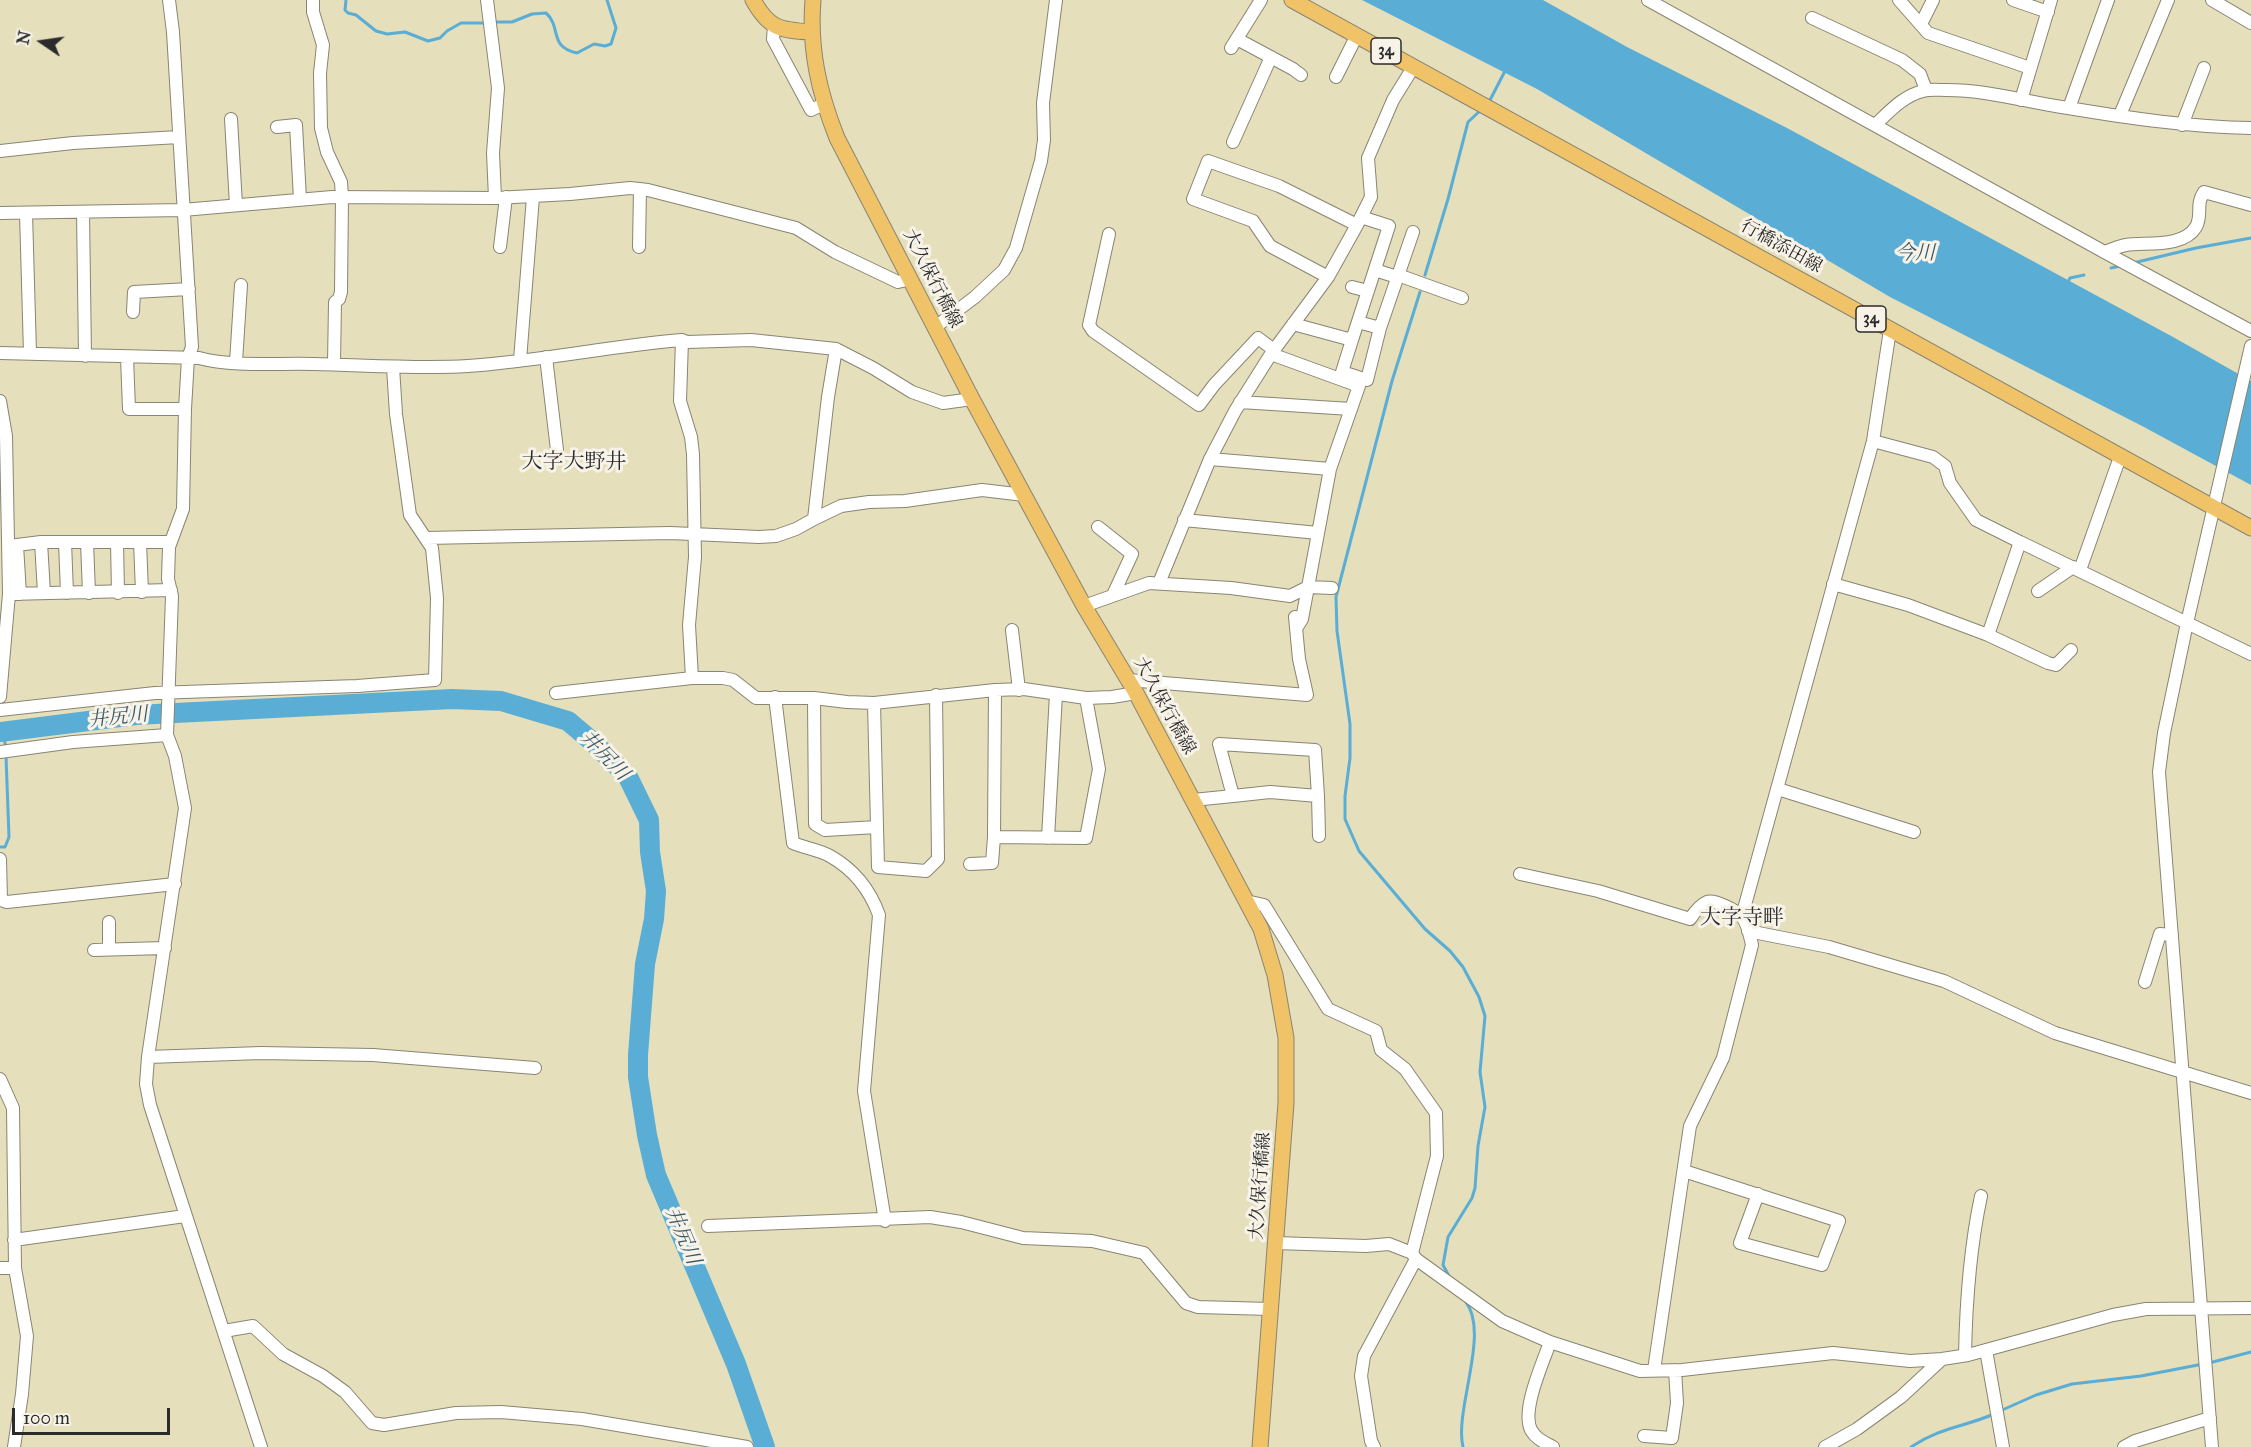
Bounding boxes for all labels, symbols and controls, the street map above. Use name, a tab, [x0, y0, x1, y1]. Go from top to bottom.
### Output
north arrow	[12, 12, 72, 72]
text: N	[13, 29, 35, 47]
road number: 34	[1371, 38, 1401, 64]
street label: 行橋添田線	[1736, 216, 1826, 278]
street label: 大久保行橋線	[898, 226, 966, 332]
water label: 今川	[1895, 242, 1935, 266]
road number: 34	[1856, 306, 1886, 332]
district label: 大字大野井	[522, 450, 626, 476]
street label: 大久保行橋線	[1128, 654, 1200, 758]
water label: 井尻川	[87, 703, 149, 733]
water label: 井尻川	[575, 726, 633, 786]
district label: 大字寺畔	[1700, 906, 1784, 932]
street label: 大久保行橋線	[1246, 1131, 1276, 1241]
water label: 井尻川	[659, 1204, 705, 1268]
scale bar	[15, 1396, 172, 1434]
text: 100 m	[23, 1407, 70, 1429]

